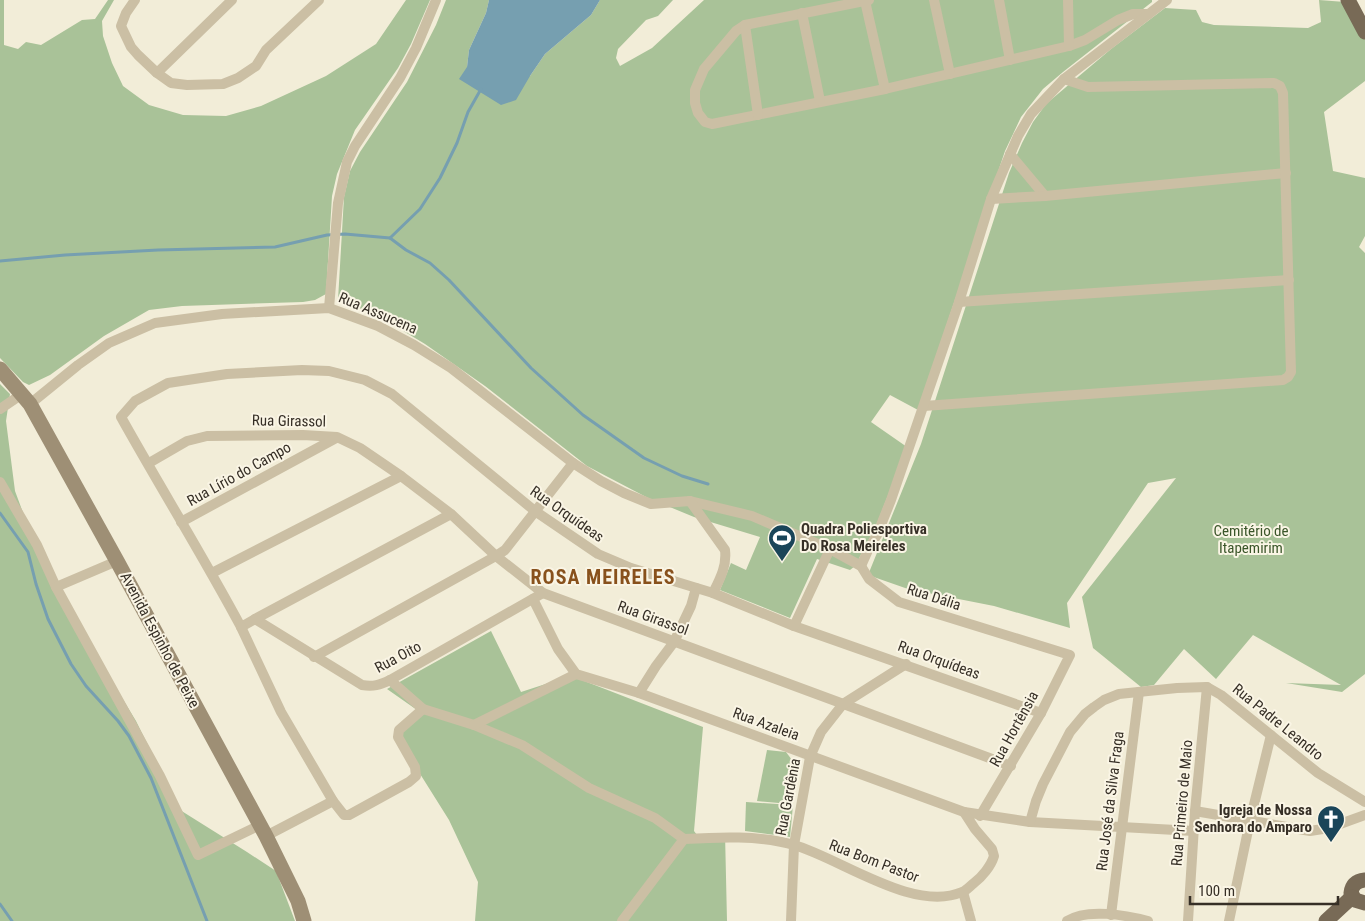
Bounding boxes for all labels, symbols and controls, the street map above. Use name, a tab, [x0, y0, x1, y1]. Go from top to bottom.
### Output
street label: Rua Assucena	[336, 288, 420, 338]
street label: Rua Girassol	[252, 411, 326, 431]
street label: Rua Lírio do Campo	[184, 438, 294, 510]
street label: Rua Orquídeas	[527, 482, 608, 546]
place label: Quadra Poliesportiva Do Rosa Meireles	[801, 520, 927, 555]
park label: Cemitério de Itapemirim	[1213, 522, 1289, 557]
sports icon: Quadra Poliesportiva Do Rosa Meireles	[767, 523, 797, 562]
district label: ROSA MEIRELES	[531, 565, 675, 589]
street label: Avenida Espinho de Peixe	[117, 569, 203, 711]
street label: Rua Dália	[905, 580, 963, 614]
street label: Rua Girassol	[615, 597, 691, 639]
street label: Rua Oito	[372, 637, 424, 677]
street label: Rua Orquídeas	[895, 637, 983, 683]
street label: Rua Padre Leandro	[1229, 680, 1327, 764]
street label: Rua Hortênsia	[986, 688, 1042, 770]
street label: Rua Azaleia	[730, 704, 802, 744]
street label: Rua José da Silva Fraga	[1092, 730, 1128, 872]
street label: Rua Primeiro de Maio	[1168, 739, 1196, 867]
street label: Rua Gardênia	[772, 757, 804, 837]
place label: Igreja de Nossa Senhora do Amparo	[1194, 801, 1312, 836]
church icon: Igreja de Nossa Senhora do Amparo	[1316, 804, 1346, 843]
street label: Rua Bom Pastor	[826, 836, 922, 887]
scale bar	[1190, 874, 1338, 906]
text: 100 m	[1198, 882, 1235, 900]

